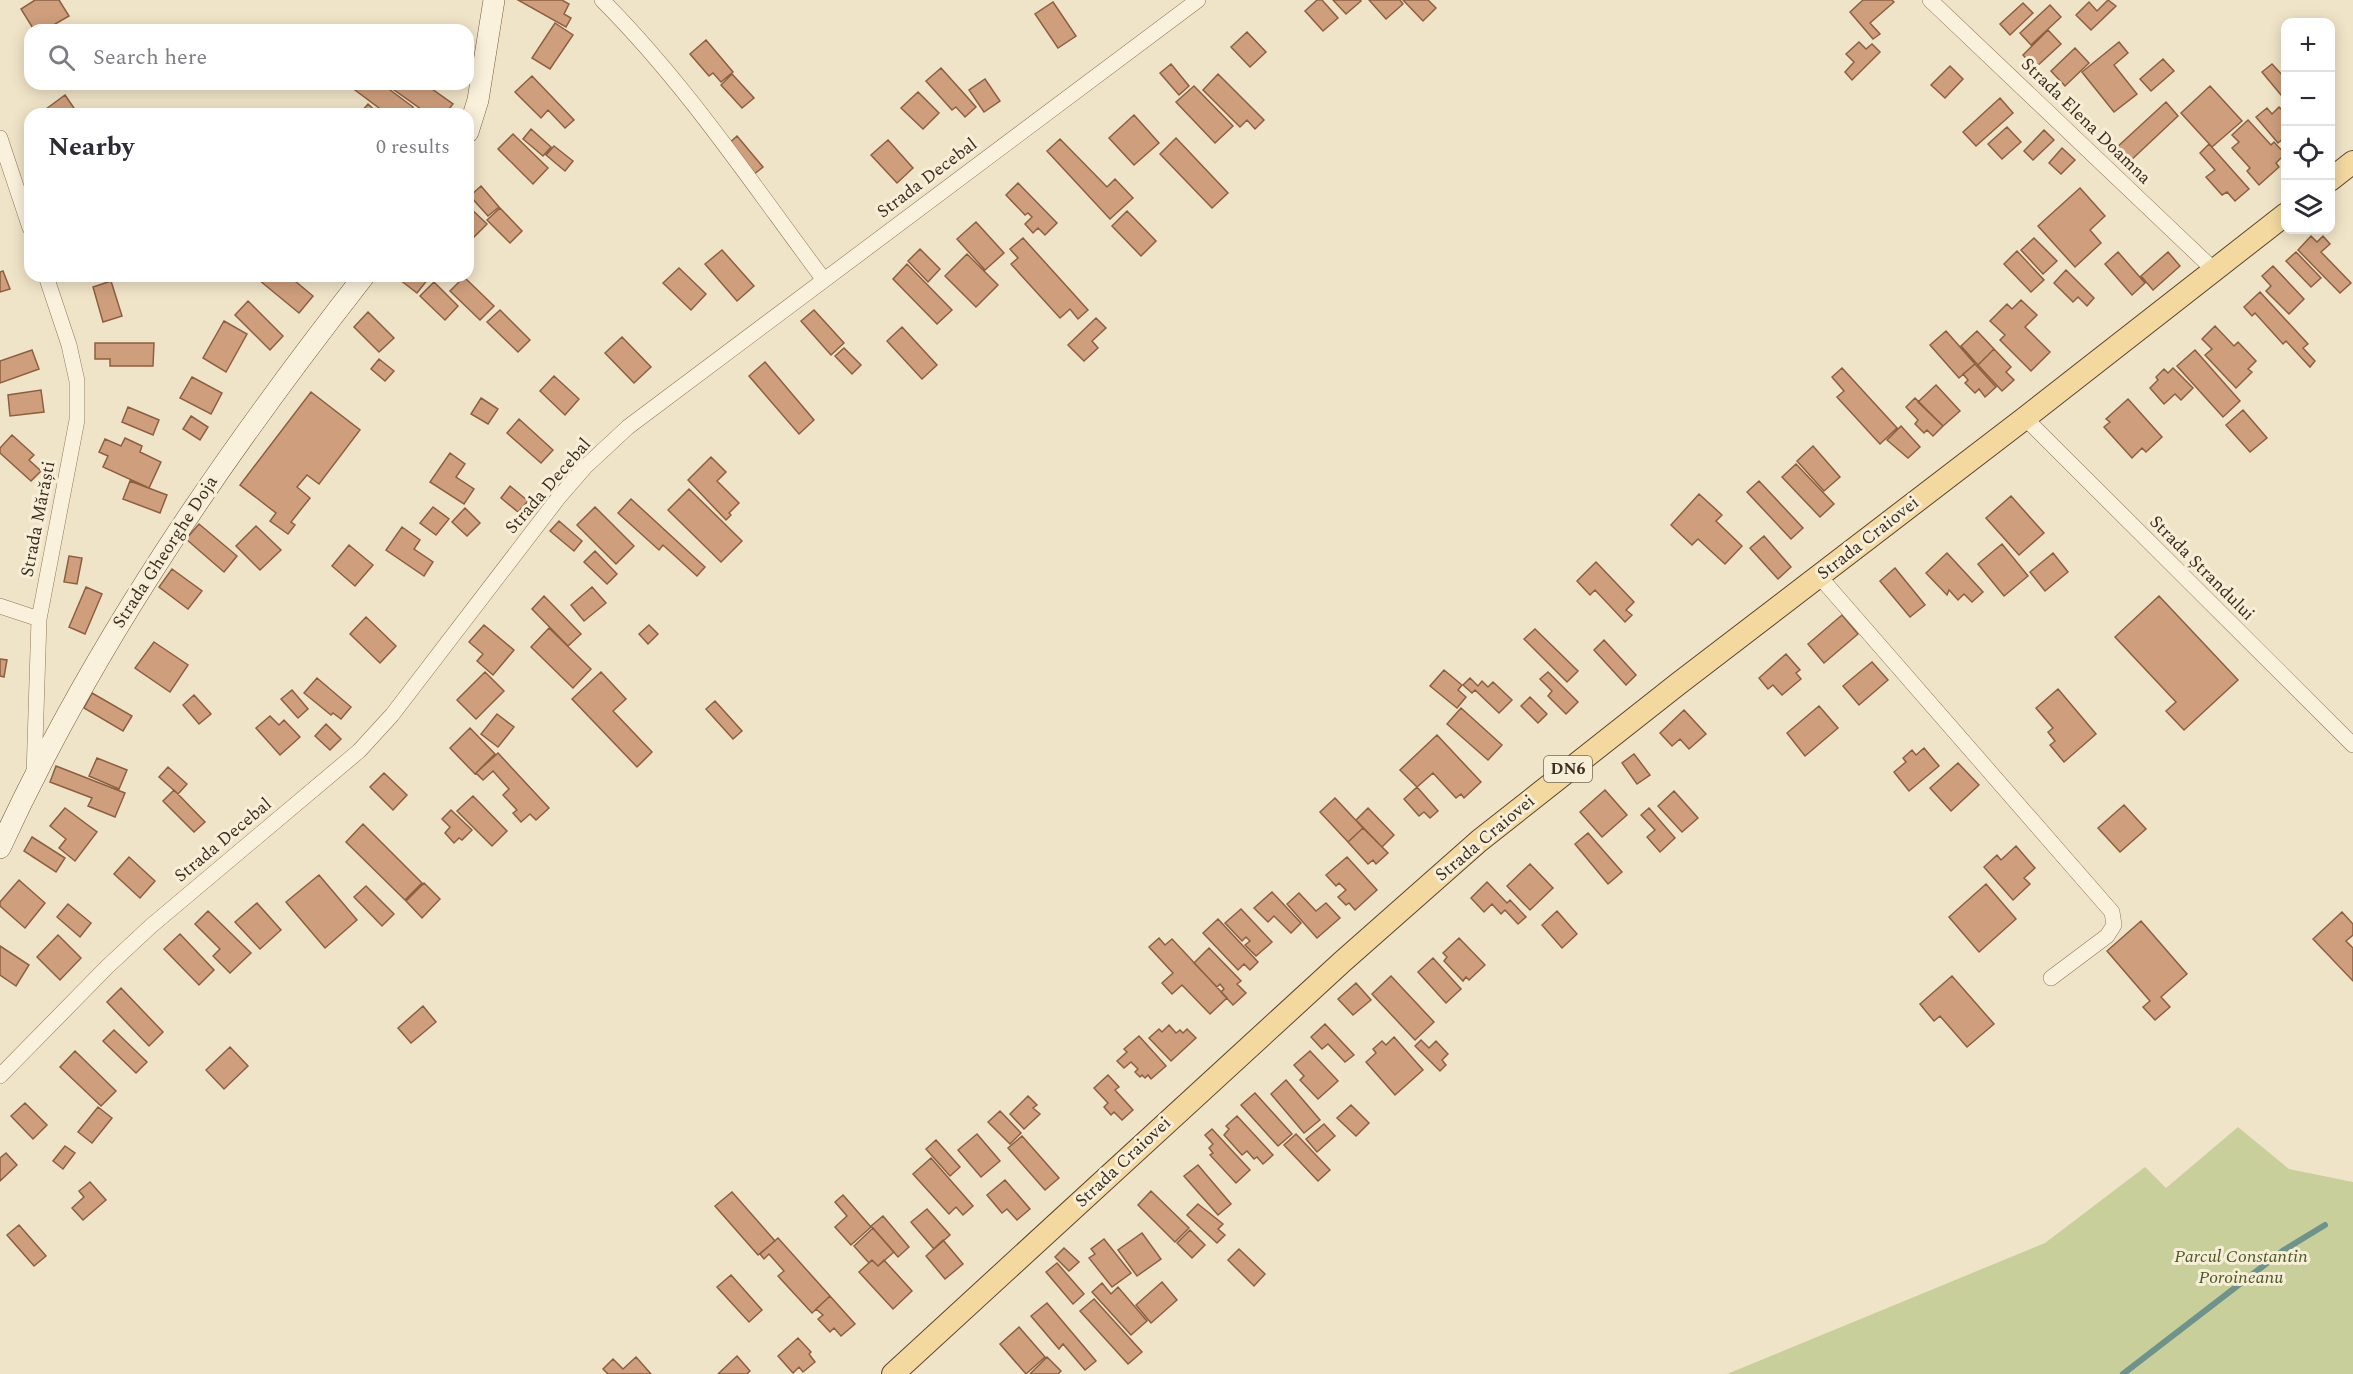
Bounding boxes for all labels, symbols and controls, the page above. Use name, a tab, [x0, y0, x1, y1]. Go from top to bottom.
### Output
map controls	[2281, 18, 2335, 234]
button: +	[2281, 18, 2335, 72]
search box	[24, 24, 474, 90]
icon: search	[45, 41, 78, 74]
text: Search here	[93, 41, 207, 74]
street label: Strada Elena Doamna	[2015, 51, 2158, 191]
button: −	[2281, 72, 2335, 126]
button: locate	[2281, 126, 2335, 180]
text: Nearby	[48, 127, 134, 167]
street label: Strada Decebal	[871, 131, 983, 225]
text: 0 results	[376, 132, 450, 162]
button: layers	[2281, 180, 2335, 234]
street label: Strada Decebal	[498, 432, 598, 540]
street label: Strada Mărăști	[14, 459, 62, 579]
street label: Strada Gheorghe Doja	[105, 470, 225, 634]
street label: Strada Craiovei	[1811, 489, 1925, 587]
street label: Strada Ștrandului	[2143, 509, 2261, 627]
road number: DN6	[1544, 756, 1592, 782]
street label: Strada Craiovei	[1429, 788, 1541, 888]
street label: Strada Decebal	[168, 791, 278, 889]
street label: Strada Craiovei	[1069, 1110, 1177, 1214]
park label: Parcul Constantin Poroineanu	[2174, 1243, 2308, 1291]

